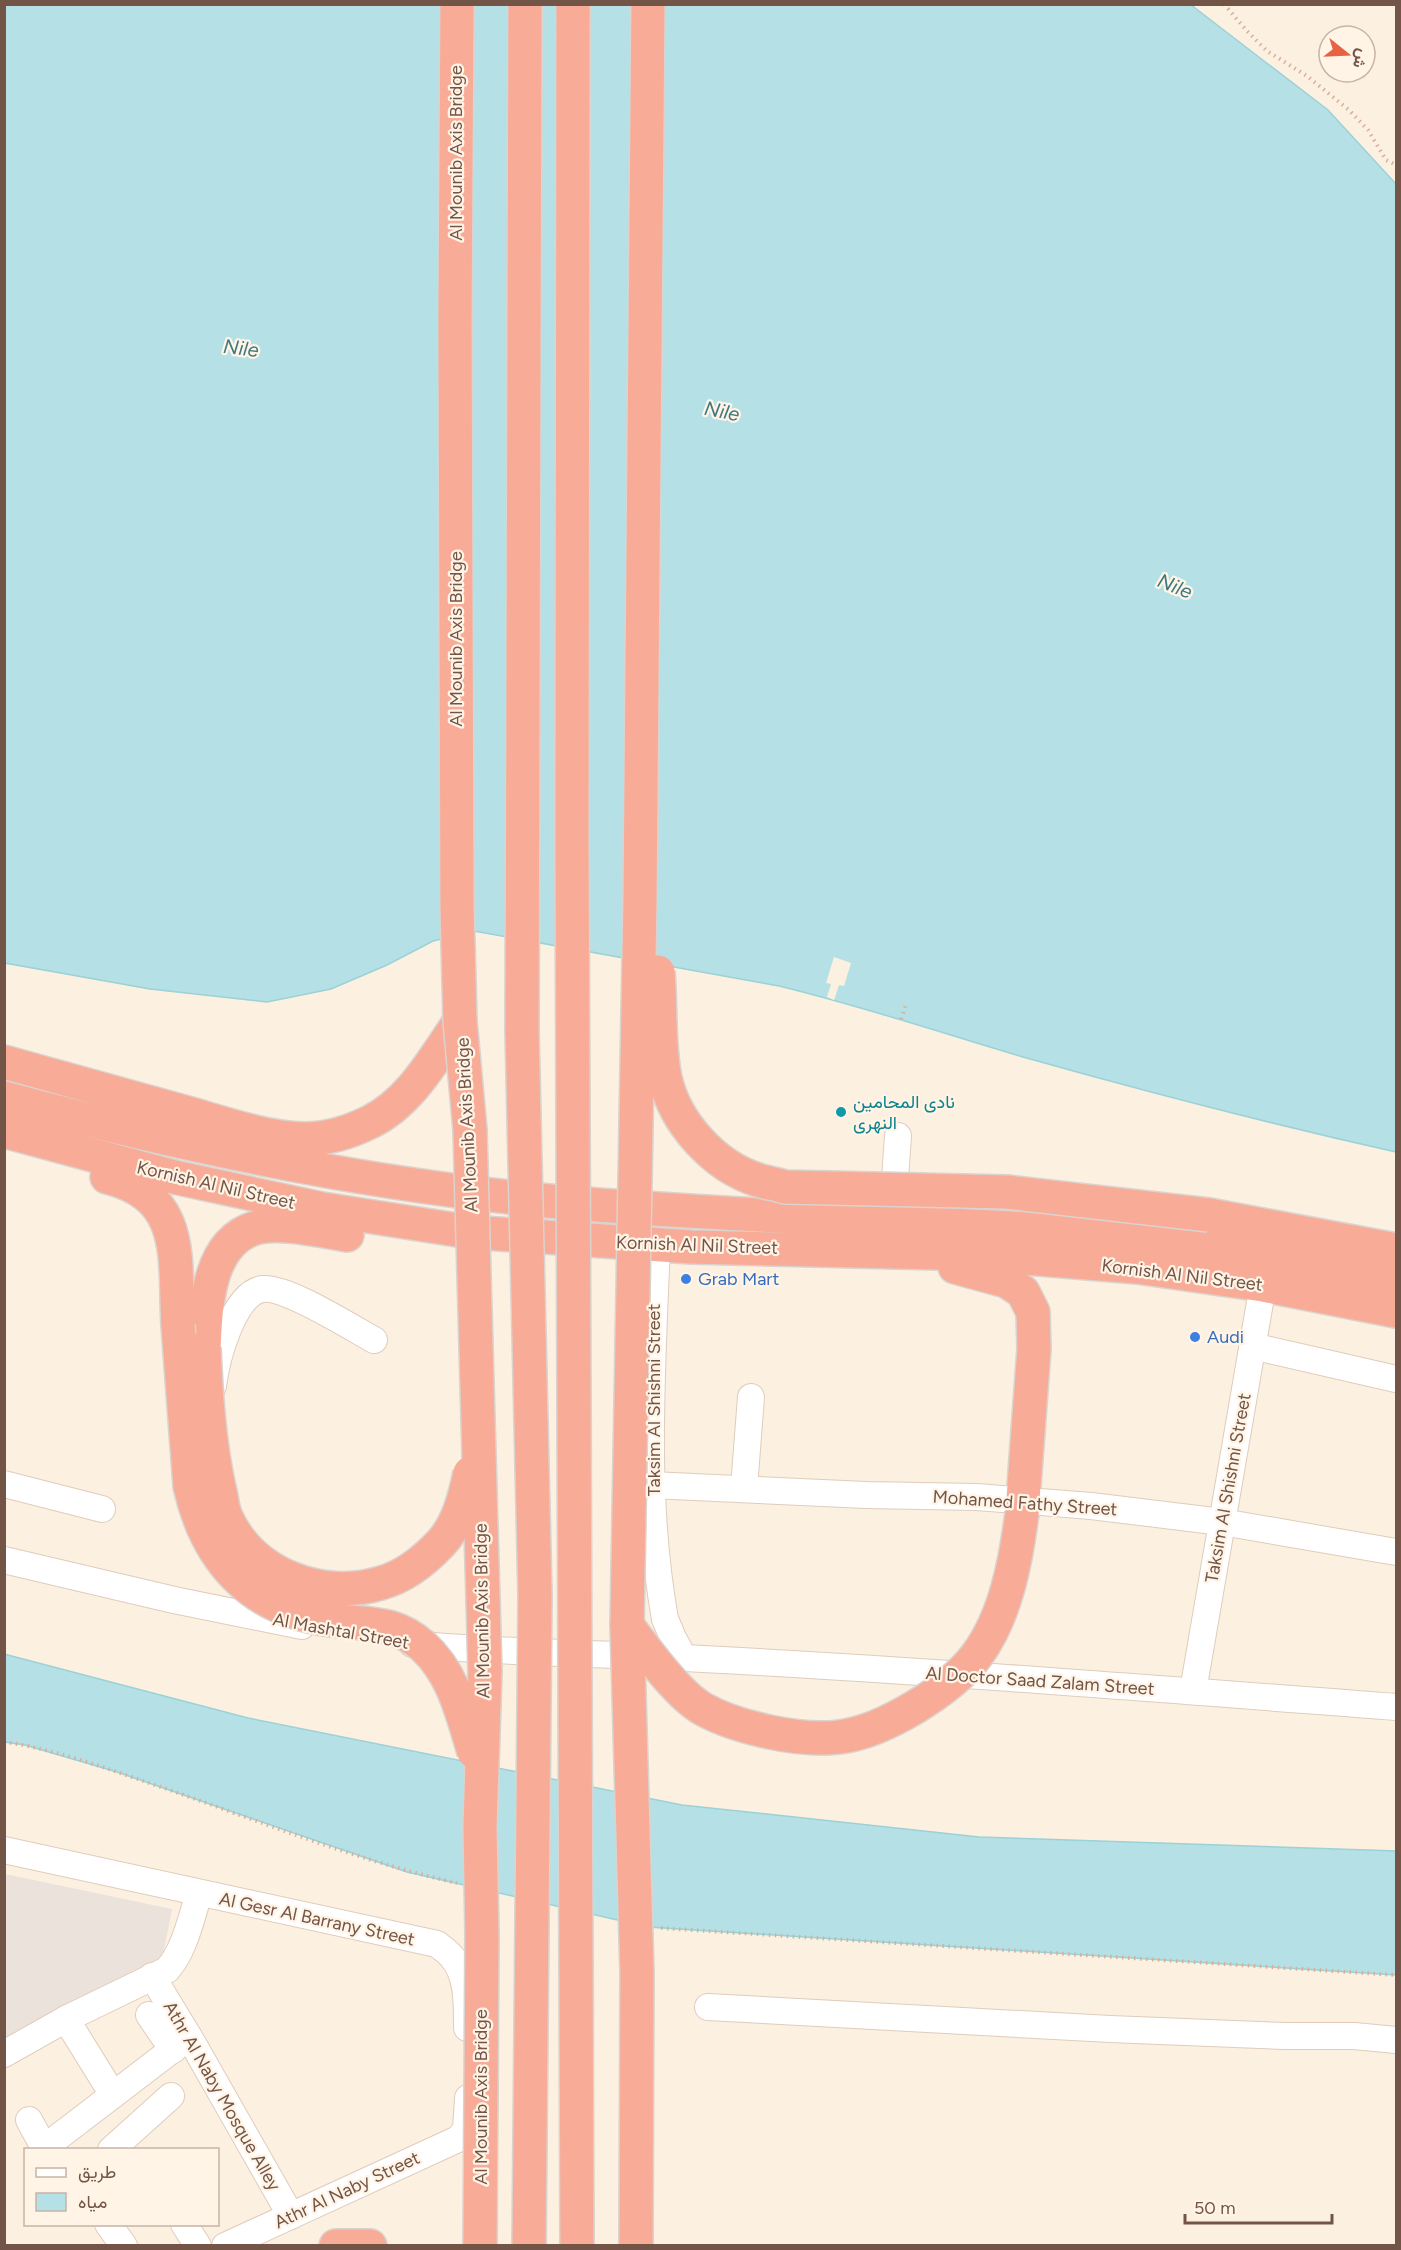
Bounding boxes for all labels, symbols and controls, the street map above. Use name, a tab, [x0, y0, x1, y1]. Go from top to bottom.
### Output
north arrow	[1317, 24, 1377, 84]
text: ش	[1349, 46, 1373, 71]
street label: Al Mounib Axis Bridge	[445, 65, 467, 241]
water label: Nile	[222, 334, 260, 362]
water label: Nile	[702, 396, 742, 426]
street label: Al Mounib Axis Bridge	[445, 551, 467, 727]
water label: Nile	[1154, 568, 1196, 604]
street label: Al Mounib Axis Bridge	[451, 1037, 483, 1213]
place label: نادى المحامين النهرى	[853, 1091, 955, 1134]
marker: نادى المحامين النهرى	[834, 1105, 848, 1119]
street label: Kornish Al Nil Street	[135, 1156, 298, 1214]
street label: Kornish Al Nil Street	[616, 1231, 779, 1259]
street label: Kornish Al Nil Street	[1100, 1254, 1264, 1296]
place label: Grab Mart	[698, 1268, 779, 1290]
marker: Grab Mart	[679, 1272, 693, 1286]
street label: Taksim Al Shishni Street	[643, 1304, 665, 1496]
place label: Audi	[1207, 1326, 1244, 1348]
marker: Audi	[1188, 1330, 1202, 1344]
street label: Taksim Al Shishni Street	[1200, 1391, 1256, 1585]
street label: Mohamed Fathy Street	[932, 1486, 1118, 1520]
street label: Al Mounib Axis Bridge	[469, 1523, 495, 1699]
street label: Al Mashtal Street	[271, 1608, 411, 1654]
street label: Al Doctor Saad Zalam Street	[925, 1662, 1155, 1700]
street label: Al Gesr Al Barrany Street	[217, 1888, 417, 1951]
street label: Athr Al Naby Mosque Alley	[159, 1997, 286, 2195]
street label: Al Mounib Axis Bridge	[470, 2009, 492, 2185]
street label: Athr Al Naby Street	[271, 2147, 423, 2233]
legend	[24, 2148, 219, 2226]
text: طريق	[78, 2161, 116, 2183]
scale bar	[1185, 2187, 1332, 2225]
text: مياه	[78, 2191, 107, 2213]
text: 50 m	[1194, 2197, 1236, 2219]

